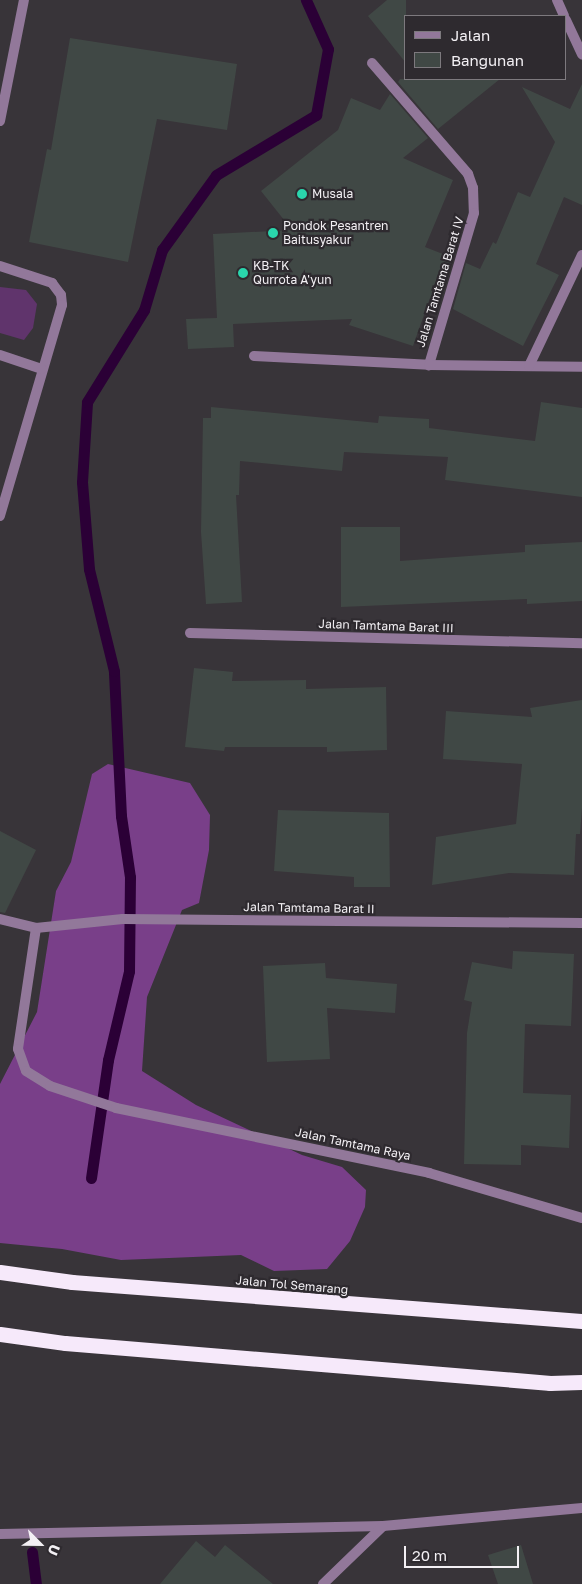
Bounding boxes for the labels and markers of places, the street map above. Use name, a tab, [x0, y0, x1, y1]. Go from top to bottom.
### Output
place label: Musala	[312, 187, 353, 201]
marker: Musala	[296, 188, 308, 200]
place label: Pondok Pesantren Baitusyakur	[283, 219, 388, 247]
marker: Pondok Pesantren Baitusyakur	[267, 227, 279, 239]
place label: KB-TK Qurrota A'yun	[253, 259, 332, 287]
marker: KB-TK Qurrota A'yun	[237, 267, 249, 279]

